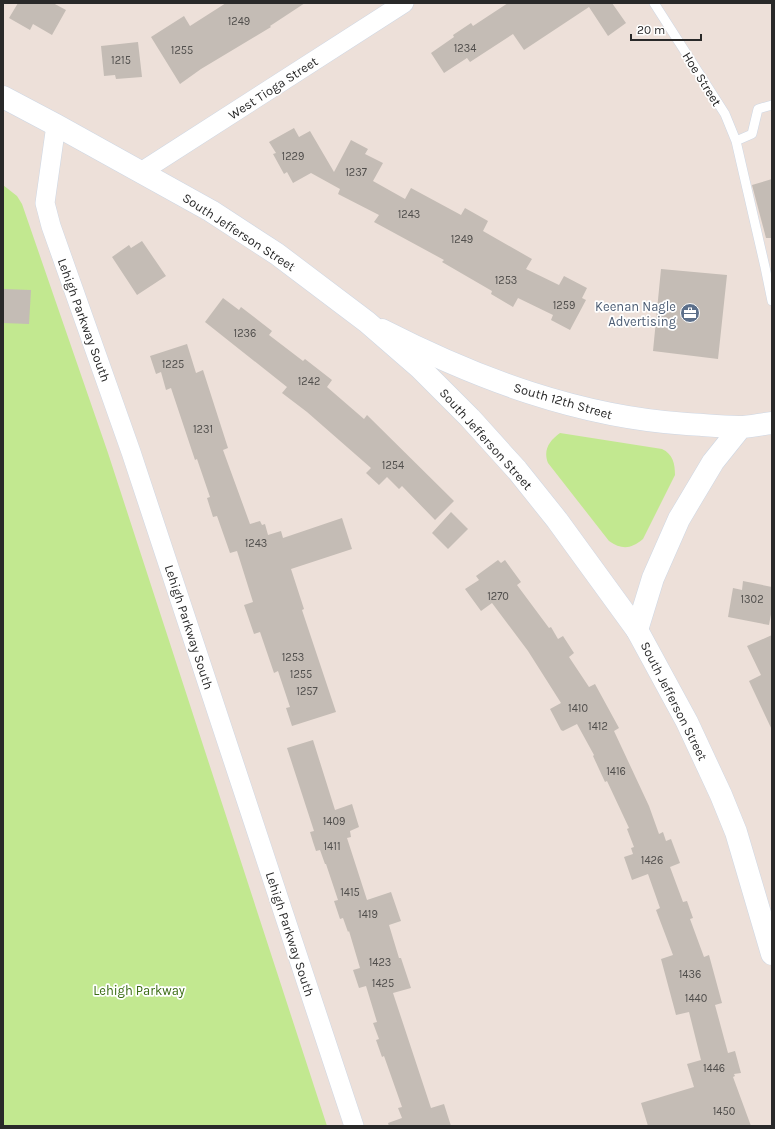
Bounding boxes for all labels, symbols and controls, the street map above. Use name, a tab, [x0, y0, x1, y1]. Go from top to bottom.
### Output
house number: 1249	[228, 15, 250, 28]
scale bar	[631, 16, 701, 42]
text: 20 m	[637, 23, 665, 37]
house number: 1234	[454, 42, 476, 55]
house number: 1255	[171, 44, 193, 57]
street label: Hoe Street	[679, 49, 725, 109]
street label: West Tioga Street	[226, 53, 321, 122]
house number: 1215	[111, 54, 131, 67]
house number: 1229	[282, 150, 304, 163]
house number: 1237	[345, 166, 367, 179]
street label: South Jefferson Street	[180, 190, 298, 274]
house number: 1243	[398, 208, 420, 221]
house number: 1249	[451, 233, 473, 246]
street label: Lehigh Parkway South	[55, 256, 113, 384]
house number: 1253	[495, 274, 517, 287]
house number: 1259	[553, 299, 575, 312]
place label: Keenan Nagle Advertising	[595, 299, 677, 329]
office icon: Keenan Nagle Advertising	[679, 302, 701, 324]
house number: 1236	[234, 327, 256, 340]
house number: 1225	[162, 358, 184, 371]
house number: 1242	[298, 375, 320, 388]
street label: South 12th Street	[512, 380, 614, 422]
street label: South Jefferson Street	[436, 385, 536, 493]
house number: 1231	[193, 423, 213, 436]
house number: 1254	[382, 459, 404, 472]
house number: 1243	[245, 537, 267, 550]
street label: Lehigh Parkway South	[162, 563, 216, 691]
house number: 1270	[487, 590, 509, 603]
house number: 1302	[740, 593, 764, 606]
street label: South Jefferson Street	[637, 639, 711, 763]
house number: 1253	[282, 651, 304, 664]
house number: 1255	[290, 668, 312, 681]
house number: 1257	[296, 685, 318, 698]
house number: 1410	[568, 702, 588, 715]
house number: 1412	[588, 720, 608, 733]
house number: 1416	[606, 765, 626, 778]
house number: 1409	[323, 815, 345, 828]
house number: 1411	[323, 840, 341, 853]
house number: 1426	[641, 854, 663, 867]
street label: Lehigh Parkway South	[263, 870, 317, 998]
house number: 1415	[340, 886, 360, 899]
house number: 1419	[358, 908, 378, 921]
house number: 1423	[369, 956, 391, 969]
house number: 1436	[679, 968, 701, 981]
house number: 1425	[372, 977, 394, 990]
park label: Lehigh Parkway	[93, 983, 185, 998]
house number: 1440	[685, 992, 707, 1005]
house number: 1446	[703, 1062, 725, 1075]
house number: 1450	[713, 1105, 735, 1118]

